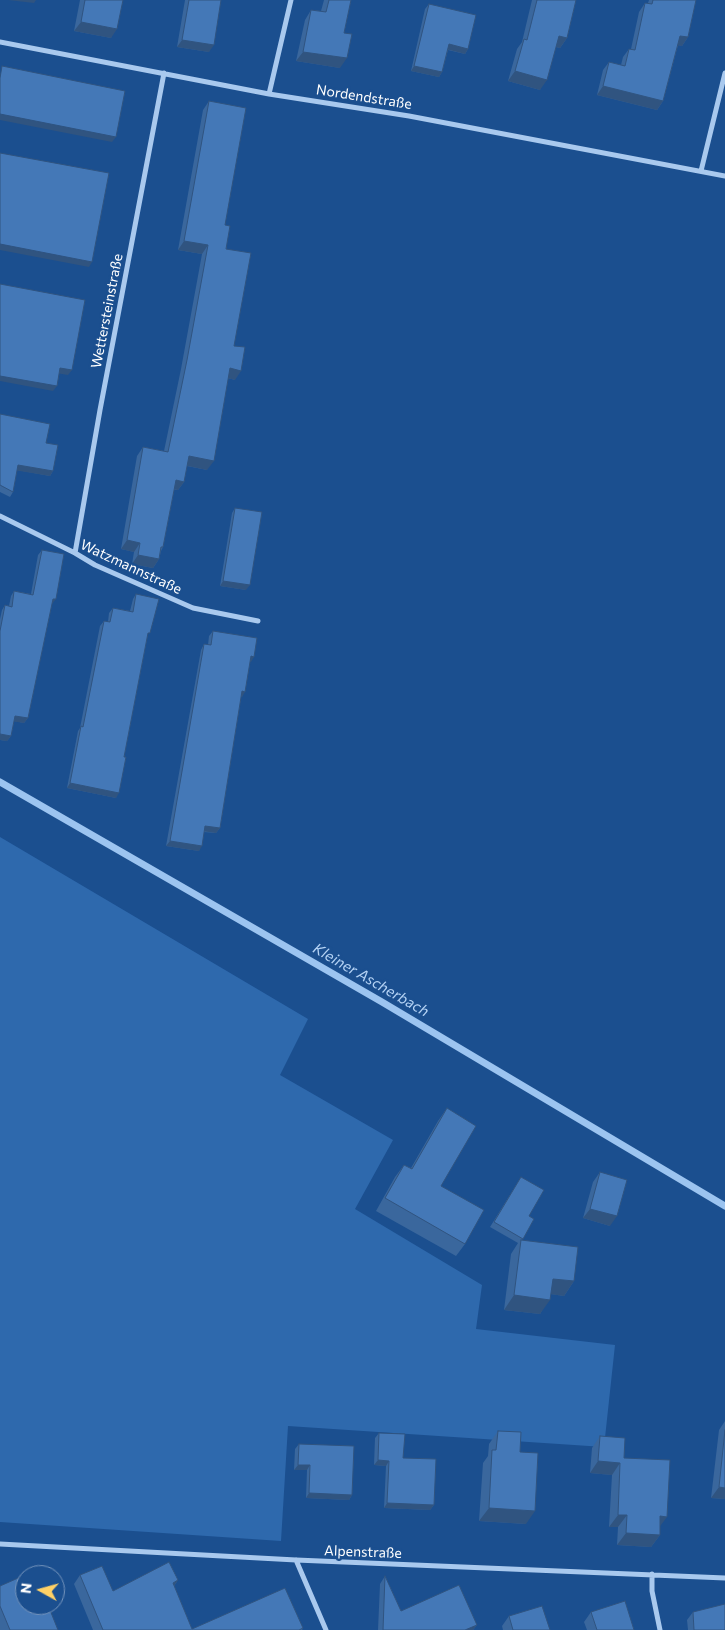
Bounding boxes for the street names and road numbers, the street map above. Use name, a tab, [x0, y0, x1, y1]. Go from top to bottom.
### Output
street label: Nordendstraße	[315, 81, 413, 113]
street label: Wettersteinstraße	[88, 252, 126, 370]
street label: Watzmannstraße	[78, 536, 184, 598]
street label: Alpenstraße	[324, 1542, 402, 1562]

